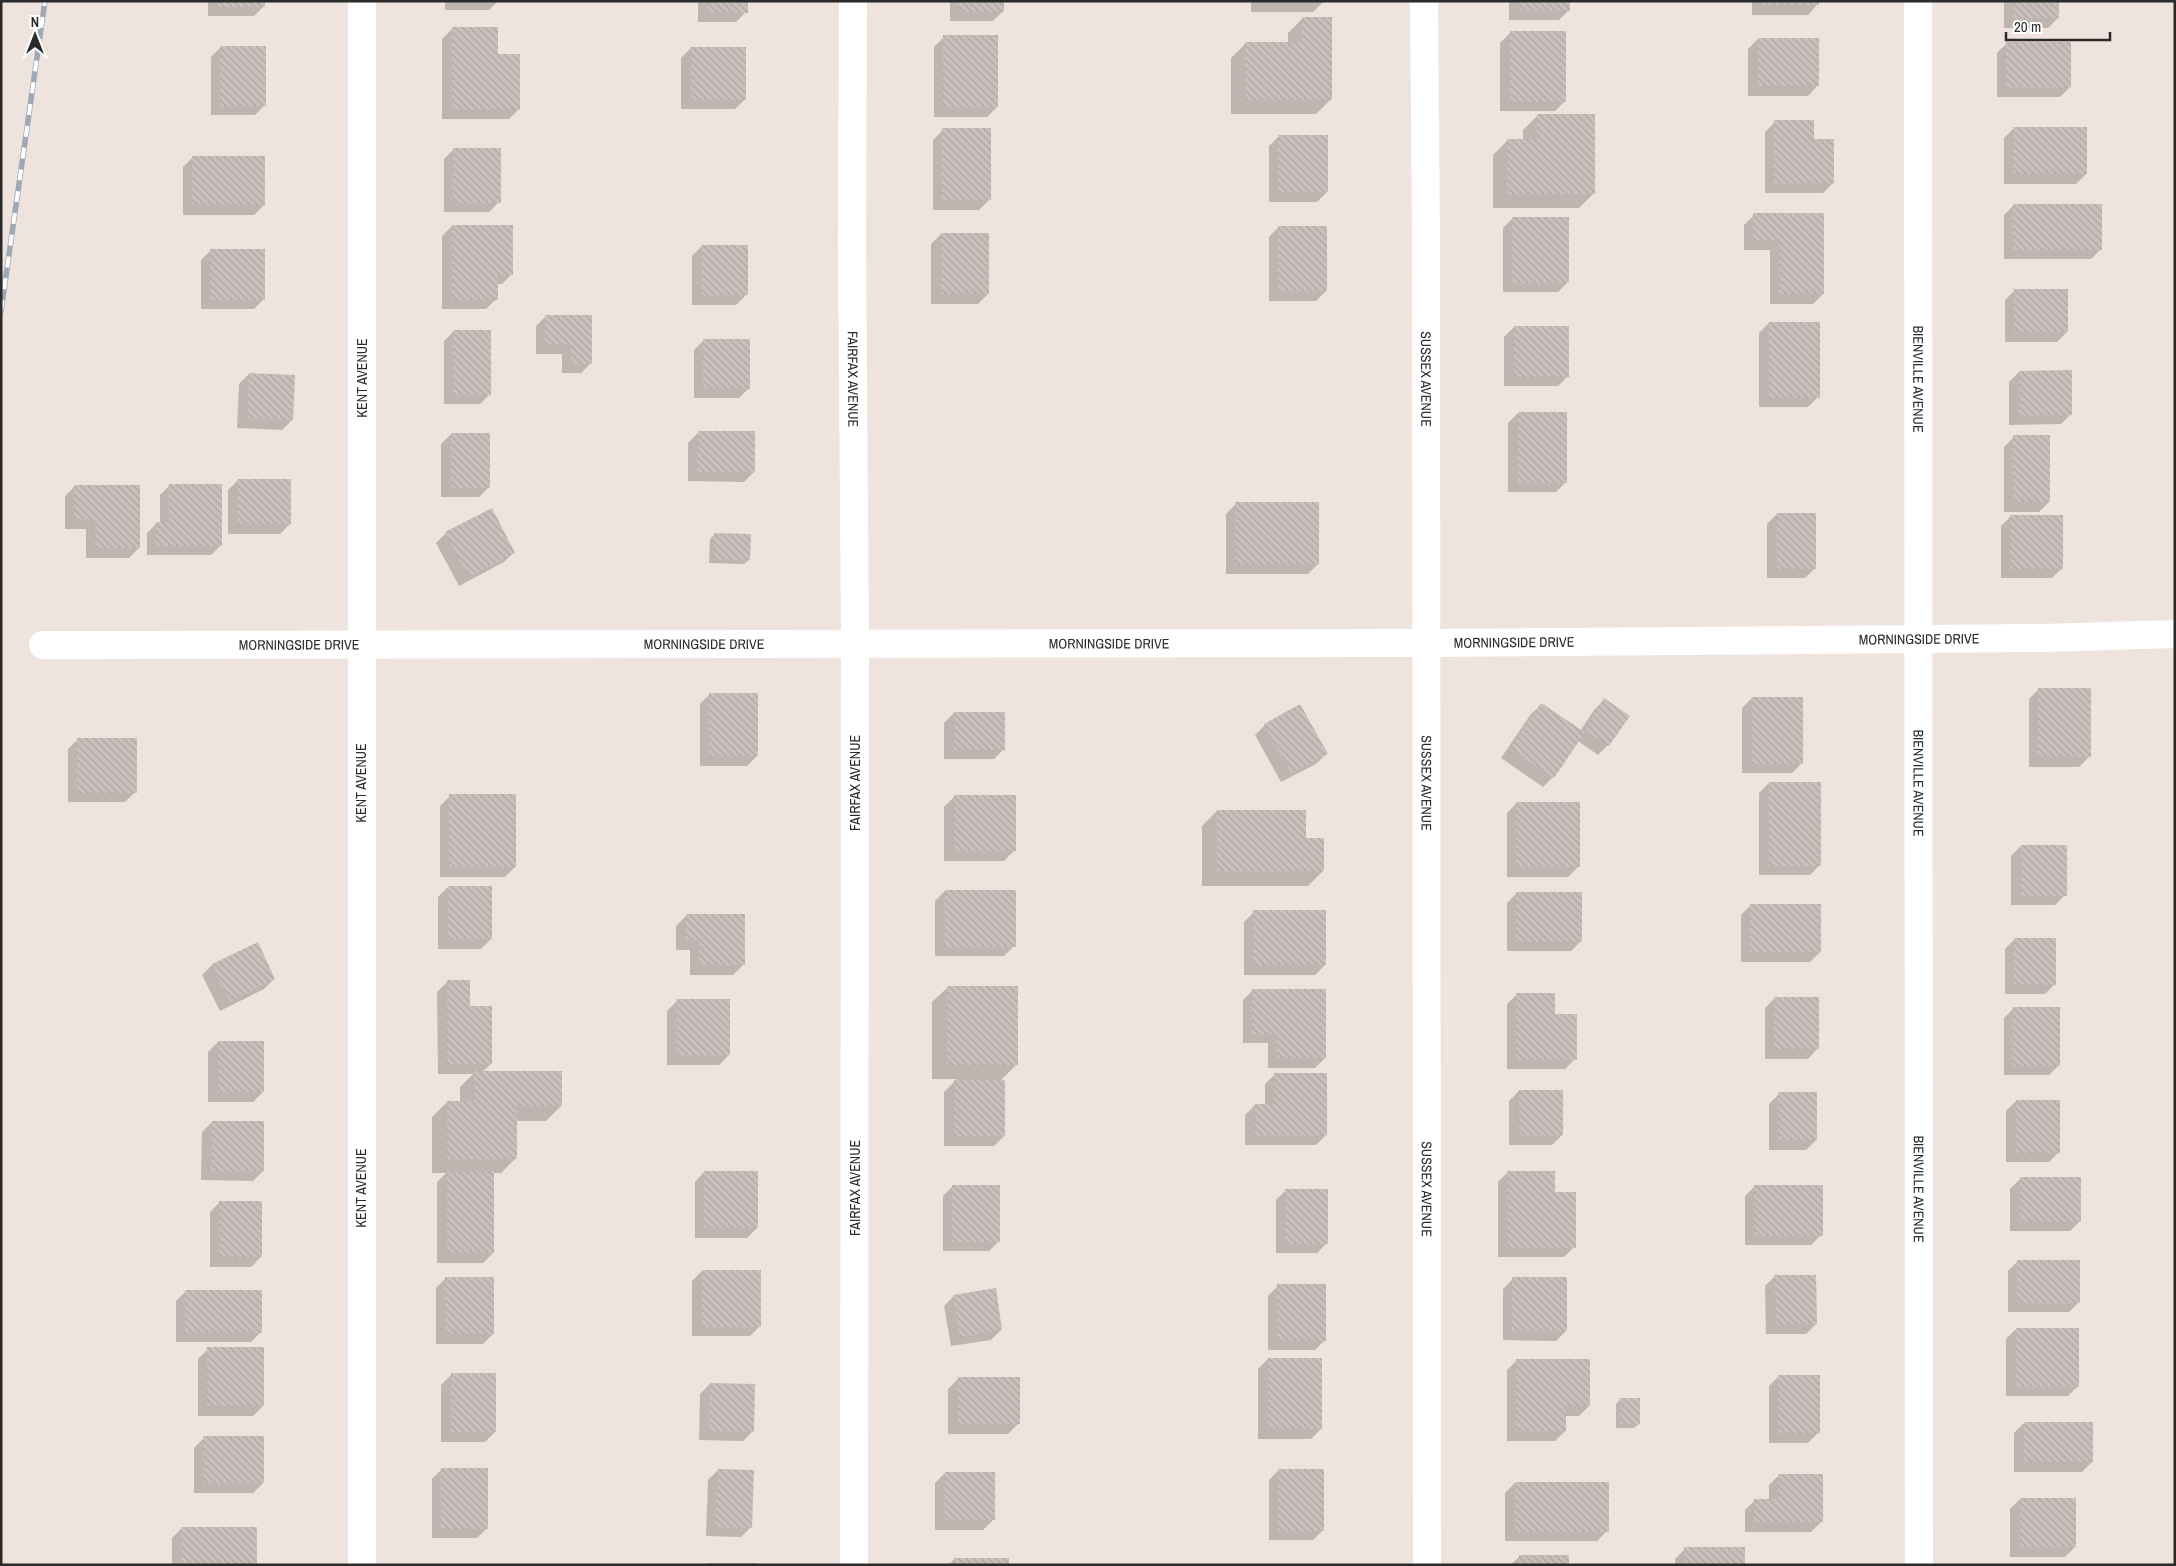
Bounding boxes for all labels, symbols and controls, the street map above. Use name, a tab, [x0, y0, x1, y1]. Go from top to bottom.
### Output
north arrow	[10, 10, 60, 60]
scale bar	[2006, 10, 2110, 42]
text: N	[31, 13, 39, 31]
text: 20 m	[2014, 16, 2041, 37]
street label: BIENVILLE AVENUE	[1909, 325, 1927, 433]
street label: FAIRFAX AVENUE	[844, 331, 862, 427]
street label: SUSSEX AVENUE	[1417, 331, 1435, 427]
street label: KENT AVENUE	[353, 338, 371, 418]
street label: MORNINGSIDE DRIVE	[1859, 630, 1979, 648]
street label: MORNINGSIDE DRIVE	[1454, 633, 1574, 652]
street label: MORNINGSIDE DRIVE	[1049, 634, 1169, 653]
street label: MORNINGSIDE DRIVE	[644, 635, 764, 653]
street label: MORNINGSIDE DRIVE	[239, 636, 359, 654]
street label: BIENVILLE AVENUE	[1909, 729, 1928, 837]
street label: FAIRFAX AVENUE	[846, 735, 864, 831]
street label: SUSSEX AVENUE	[1417, 735, 1435, 831]
street label: KENT AVENUE	[352, 743, 370, 823]
street label: BIENVILLE AVENUE	[1910, 1135, 1928, 1243]
street label: FAIRFAX AVENUE	[846, 1140, 864, 1236]
street label: SUSSEX AVENUE	[1418, 1141, 1436, 1237]
street label: KENT AVENUE	[352, 1148, 370, 1228]

